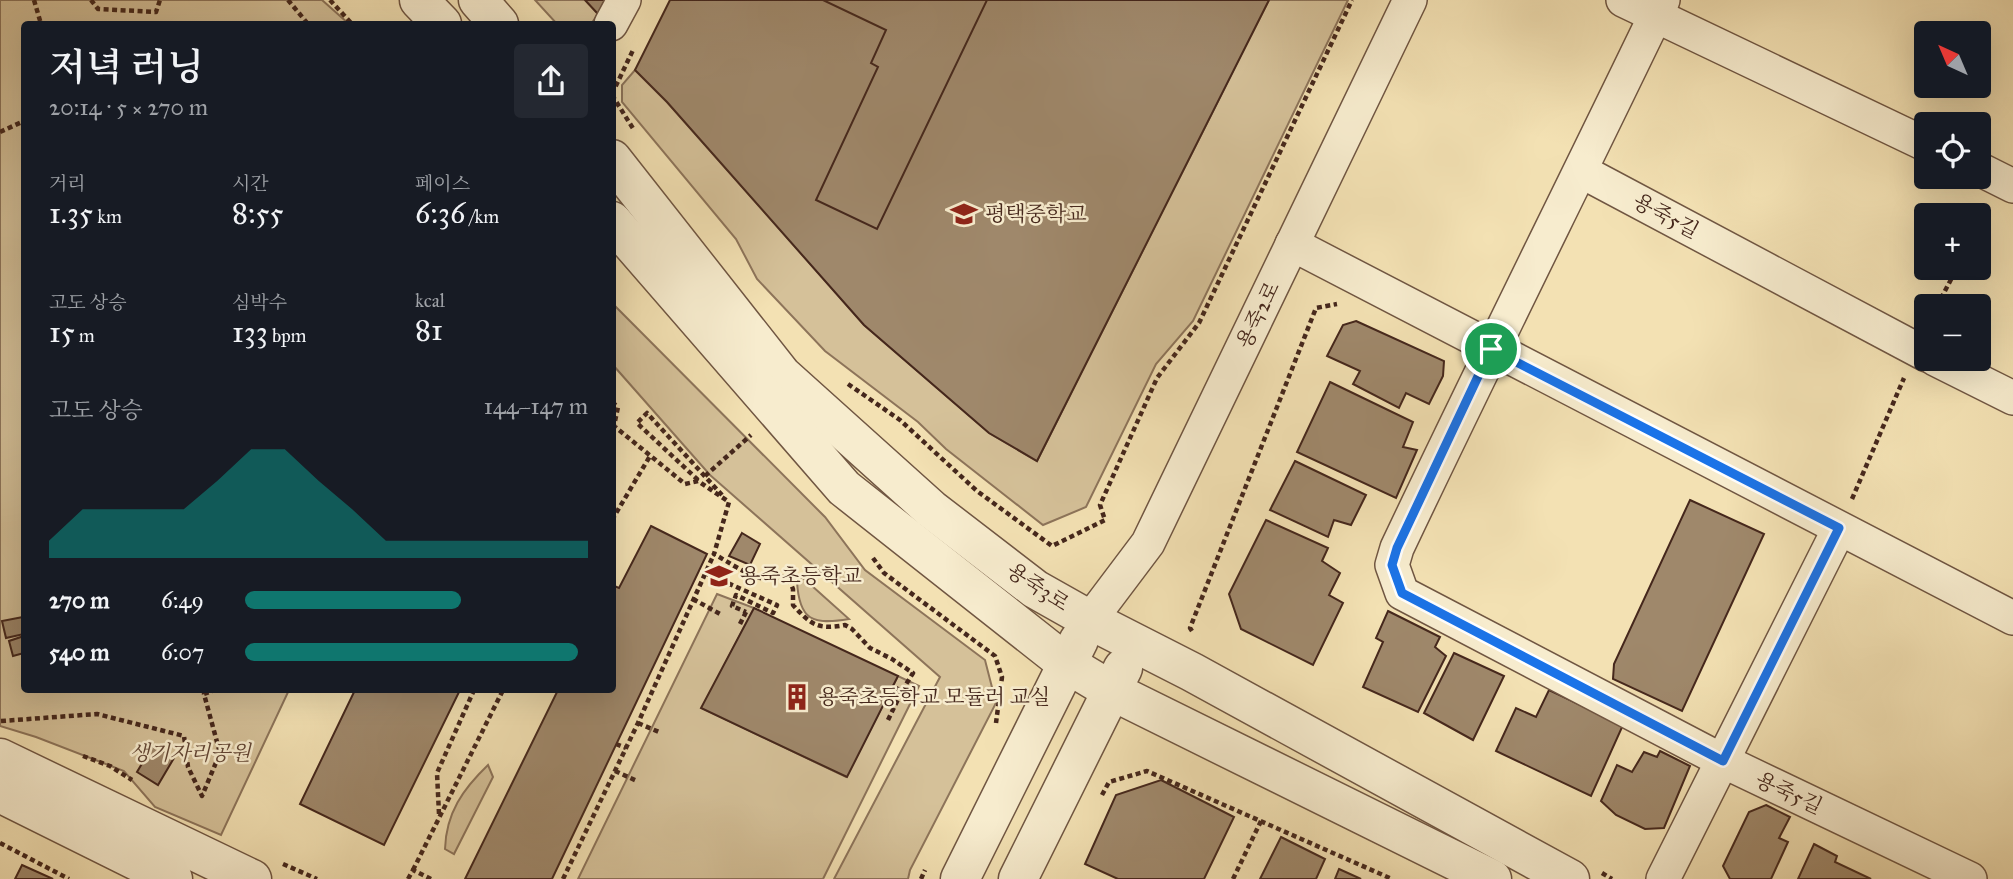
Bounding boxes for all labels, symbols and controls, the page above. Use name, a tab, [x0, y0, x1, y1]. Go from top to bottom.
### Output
north arrow	[1914, 21, 1992, 98]
map controls	[1914, 21, 1991, 371]
text: 저녁 러닝	[49, 44, 204, 90]
button: share	[514, 44, 588, 118]
text: 20:14 · 5 × 270 m	[49, 93, 208, 121]
button: locate	[1914, 112, 1991, 189]
text: 거리	[49, 172, 86, 195]
text: 시간	[232, 172, 269, 195]
text: 페이스	[415, 172, 470, 195]
street label: 용죽5길	[1629, 188, 1703, 244]
text: 1.35	[49, 195, 93, 231]
text: 8:55	[232, 195, 283, 231]
text: 6:36	[415, 195, 465, 231]
school or university icon: 평택중학교	[949, 199, 979, 229]
place label: 평택중학교	[985, 201, 1086, 227]
button: +	[1914, 203, 1991, 280]
text: km	[93, 205, 122, 228]
text: /km	[465, 205, 499, 228]
street label: 용죽2로	[1231, 277, 1285, 353]
text: kcal	[415, 289, 445, 312]
text: 고도 상승	[49, 291, 127, 314]
text: 심박수	[232, 291, 287, 314]
button: −	[1914, 294, 1991, 371]
text: 81	[415, 312, 443, 348]
text: 15	[49, 314, 75, 350]
text: 133	[232, 314, 268, 350]
pin	[1461, 319, 1521, 379]
text: m	[75, 324, 95, 347]
text: bpm	[268, 324, 307, 347]
icon: arrive	[1472, 330, 1510, 368]
text: 144–147 m	[484, 392, 588, 420]
text: 고도 상승	[49, 396, 143, 424]
street label: 용죽3로	[1002, 557, 1074, 617]
school or university icon: 용죽초등학교	[704, 561, 734, 591]
place label: 용죽초등학교	[740, 563, 862, 589]
text: 270 m	[49, 586, 110, 614]
text: 6:49	[161, 586, 204, 614]
text: 540 m	[49, 638, 110, 666]
text: 6:07	[161, 638, 204, 666]
building icon: 용죽초등학교 모듈러 교실	[782, 682, 812, 712]
place label: 용죽초등학교 모듈러 교실	[818, 684, 1050, 710]
park label: 생기자리공원	[129, 740, 253, 766]
street label: 용죽5길	[1752, 766, 1826, 820]

